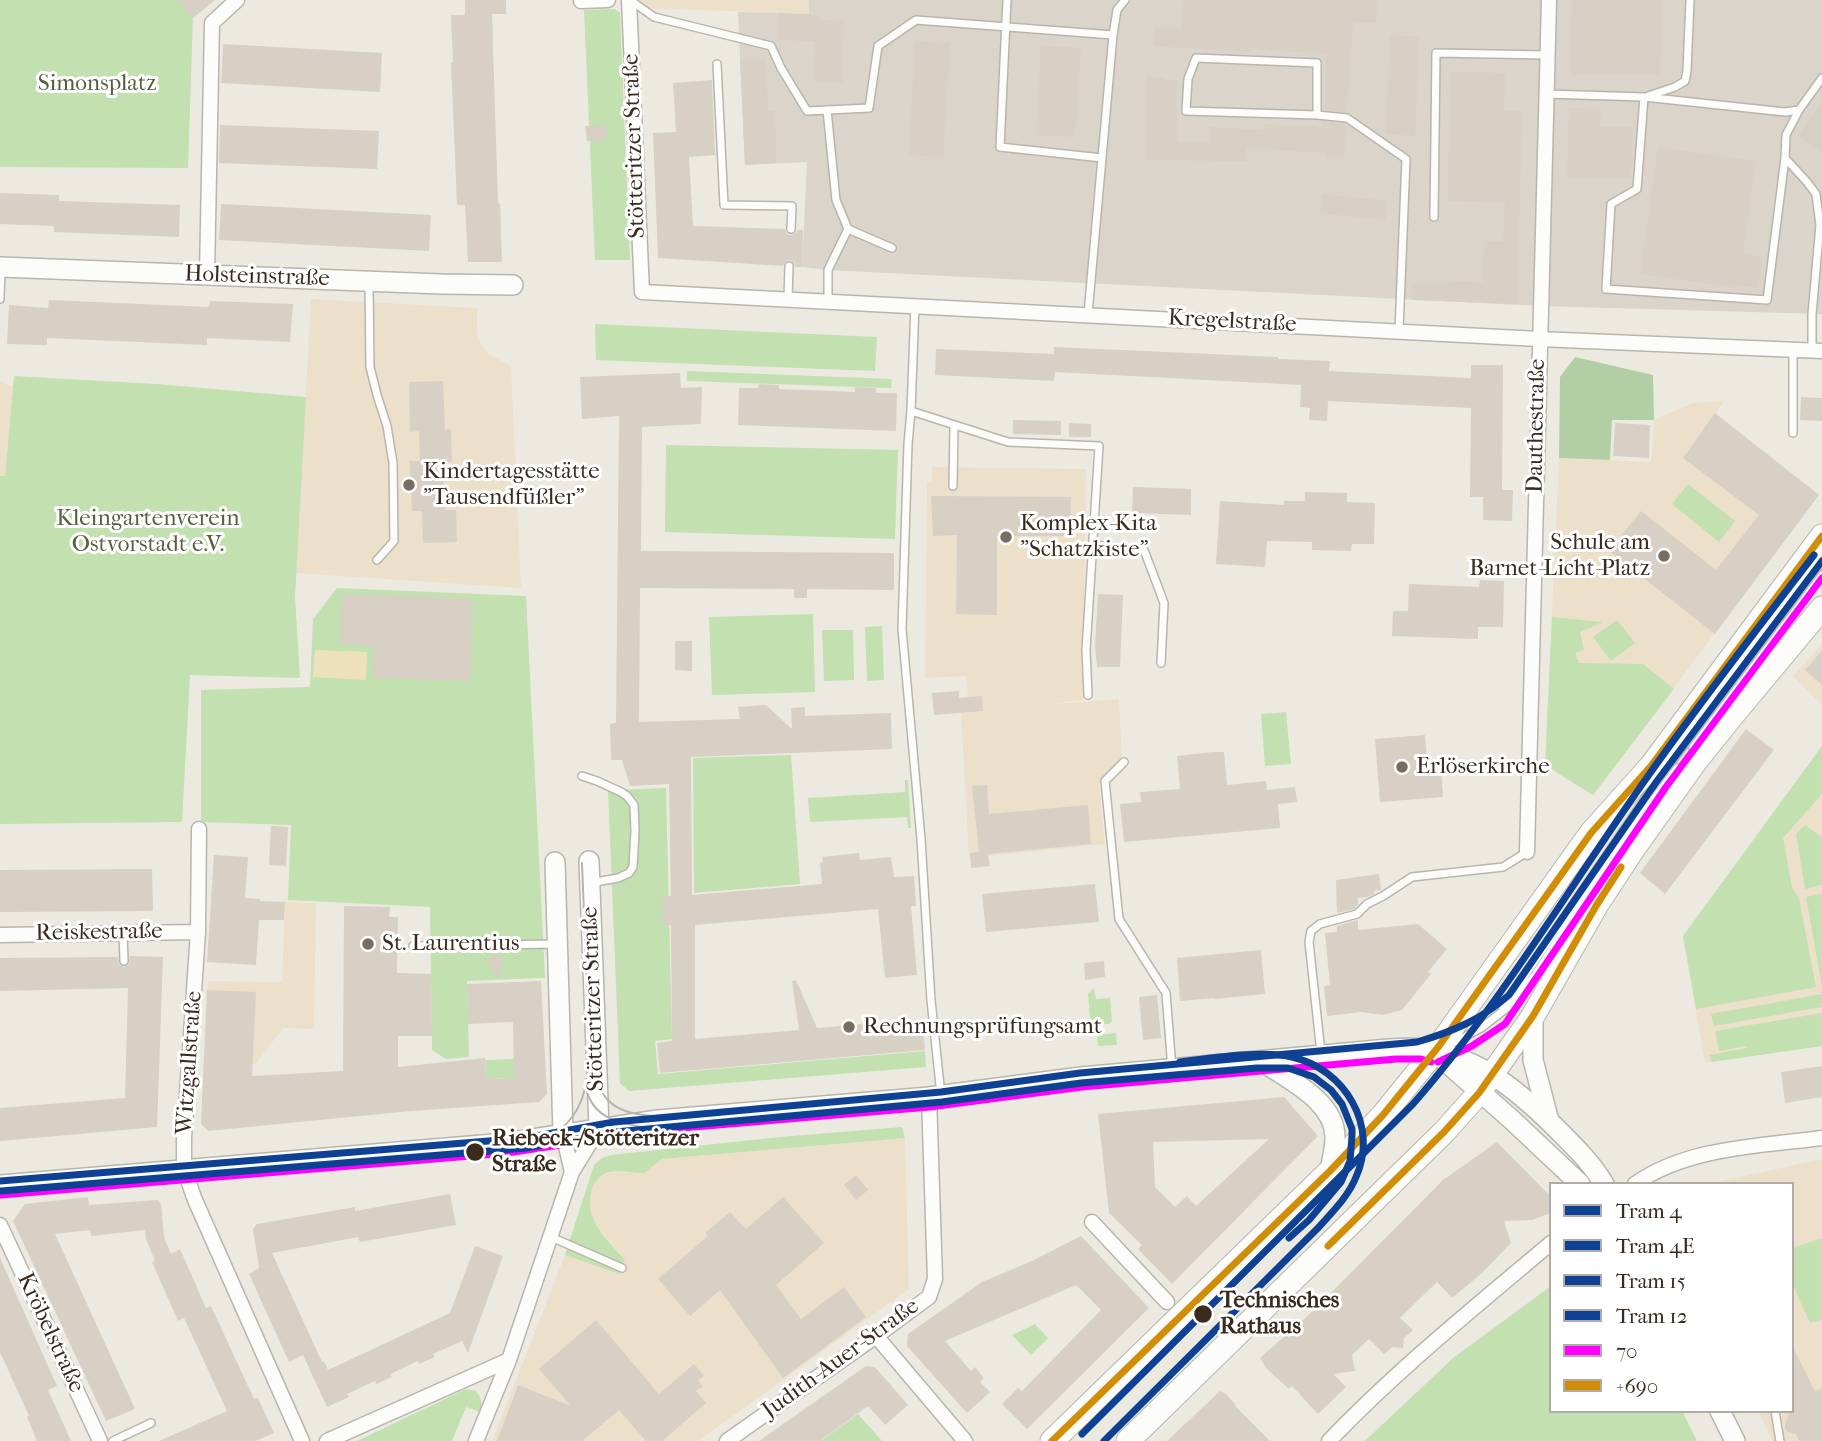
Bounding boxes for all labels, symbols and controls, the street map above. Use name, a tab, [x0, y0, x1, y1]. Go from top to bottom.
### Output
street label: Stötteritzer Straße	[618, 53, 652, 239]
park label: Simonsplatz	[38, 70, 156, 98]
street label: Holsteinstraße	[184, 261, 330, 293]
street label: Kregelstraße	[1167, 305, 1297, 339]
street label: Dauthestraße	[1522, 358, 1552, 494]
place label: Kindertagesstätte "Tausendfüßler"	[423, 458, 600, 512]
marker: Kindertagesstätte "Tausendfüßler"	[401, 477, 417, 493]
park label: Kleingartenverein Ostvorstadt e.V.	[56, 505, 240, 559]
place label: Komplex-Kita "Schatzkiste"	[1020, 510, 1157, 564]
marker: Komplex-Kita "Schatzkiste"	[998, 529, 1014, 545]
place label: Schule am Barnet-Licht-Platz	[1469, 529, 1650, 583]
marker: Schule am Barnet-Licht-Platz	[1656, 548, 1672, 564]
place label: Erlöserkirche	[1416, 753, 1550, 781]
marker: Erlöserkirche	[1394, 759, 1410, 775]
street label: Stötteritzer Straße	[577, 906, 611, 1092]
street label: Reiskestraße	[35, 918, 163, 948]
place label: St. Laurentius	[382, 930, 519, 958]
marker: St. Laurentius	[360, 936, 376, 952]
street label: Witzgallstraße	[171, 990, 209, 1136]
place label: Rechnungsprüfungsamt	[863, 1013, 1102, 1041]
marker: Rechnungsprüfungsamt	[841, 1019, 857, 1035]
place label: Riebeck-/Stötteritzer Straße	[492, 1125, 699, 1179]
marker: Riebeck-/Stötteritzer Straße	[464, 1141, 486, 1163]
legend	[1549, 1182, 1794, 1413]
text: Tram 4	[1616, 1199, 1682, 1223]
text: Tram 4E	[1616, 1234, 1695, 1258]
street label: Kröbelstraße	[10, 1269, 90, 1397]
text: Tram 15	[1616, 1269, 1686, 1293]
place label: Technisches Rathaus	[1220, 1287, 1339, 1341]
street label: Judith-Auer-Straße	[757, 1293, 925, 1425]
marker: Technisches Rathaus	[1192, 1303, 1214, 1325]
text: Tram 12	[1616, 1304, 1688, 1328]
text: 70	[1616, 1339, 1638, 1363]
text: +690	[1616, 1374, 1658, 1398]

